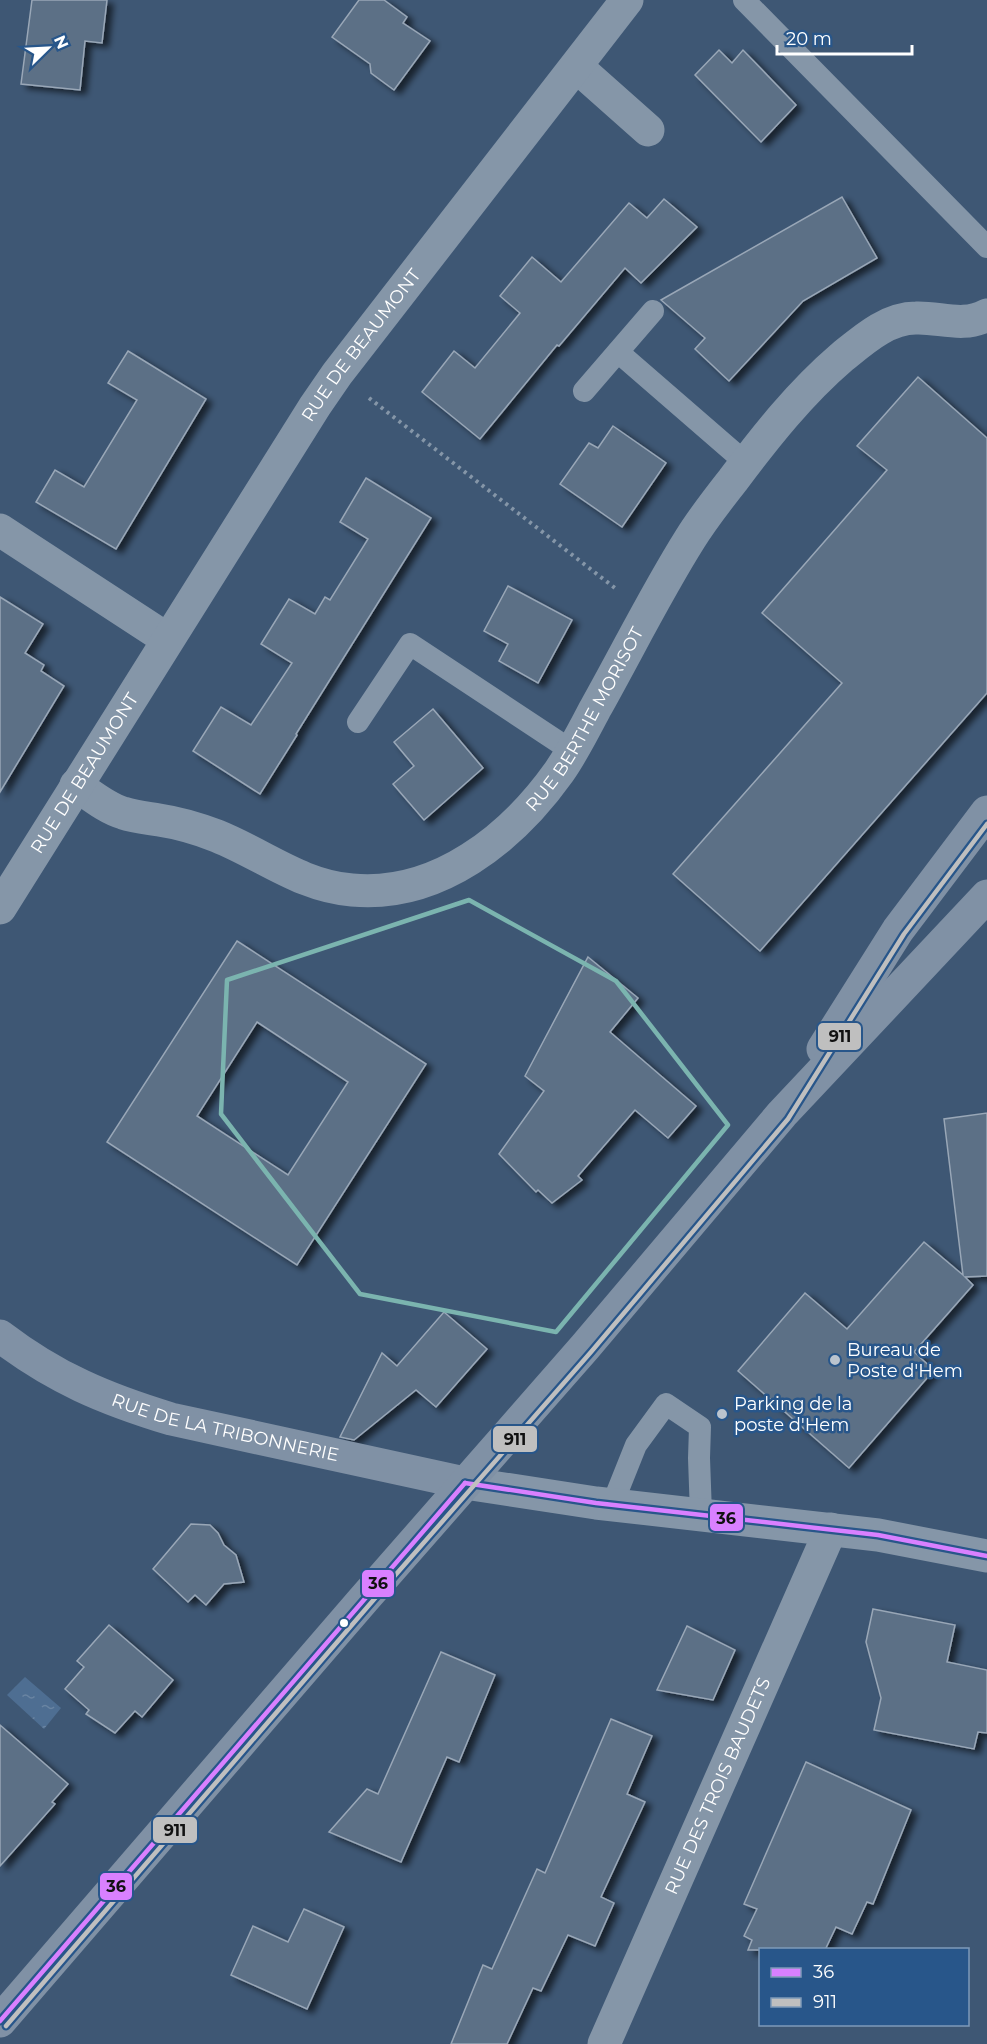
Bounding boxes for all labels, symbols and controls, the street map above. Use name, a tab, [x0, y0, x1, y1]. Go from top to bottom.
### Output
north arrow	[18, 18, 78, 78]
scale bar	[777, 18, 912, 56]
text: 20 m	[786, 28, 832, 50]
text: N	[50, 32, 73, 52]
street label: RUE DE BEAUMONT	[297, 264, 426, 426]
street label: RUE BERTHE MORISOT	[521, 623, 649, 816]
street label: RUE DE BEAUMONT	[26, 688, 143, 858]
line badge: 911	[817, 1022, 862, 1051]
text: 911	[829, 1027, 851, 1046]
place label: Bureau de Poste d'Hem	[847, 1339, 963, 1382]
marker: Bureau de Poste d'Hem	[828, 1353, 842, 1367]
street label: RUE DE LA TRIBONNERIE	[109, 1389, 341, 1466]
place label: Parking de la poste d'Hem	[734, 1393, 852, 1436]
marker: Parking de la poste d'Hem	[715, 1407, 729, 1421]
line badge: 911	[492, 1425, 538, 1453]
text: 911	[504, 1430, 526, 1449]
line badge: 36	[709, 1503, 744, 1532]
text: 36	[715, 1509, 736, 1528]
line badge: 36	[361, 1569, 395, 1598]
text: 36	[367, 1574, 388, 1593]
unlabelled marker	[338, 1617, 350, 1629]
street label: RUE DES TROIS BAUDETS	[660, 1674, 775, 1898]
line badge: 911	[152, 1816, 198, 1844]
text: 911	[164, 1821, 186, 1840]
line badge: 36	[99, 1872, 133, 1901]
text: 36	[105, 1877, 126, 1896]
legend	[759, 1948, 969, 2026]
text: 36	[813, 1961, 834, 1983]
text: 911	[813, 1991, 837, 2013]

